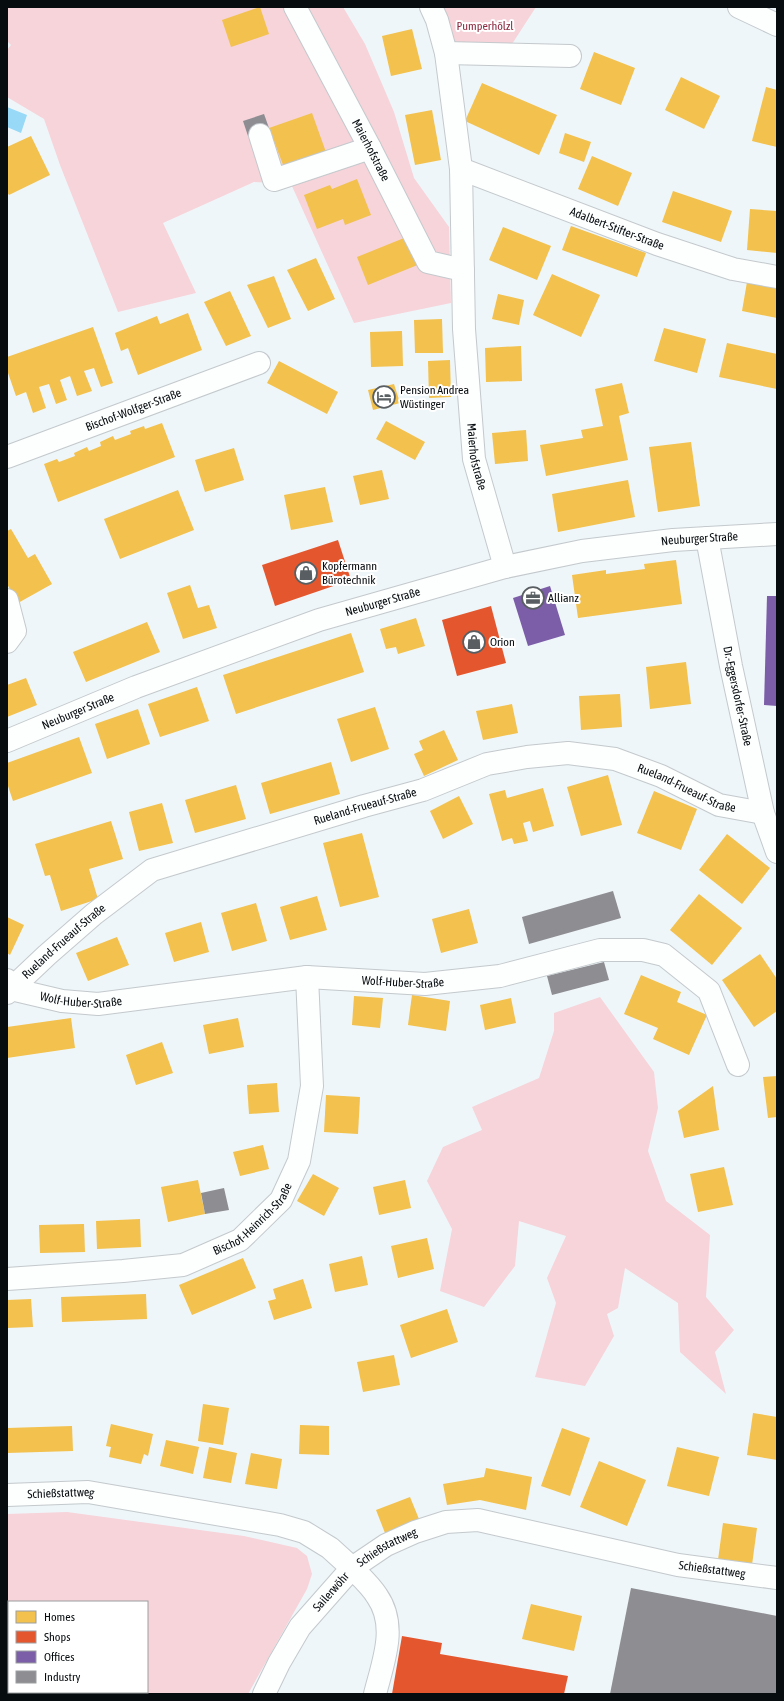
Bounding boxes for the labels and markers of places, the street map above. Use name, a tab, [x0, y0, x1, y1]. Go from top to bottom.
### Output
place label: Pension Andrea Wüstinger	[400, 383, 469, 411]
hotel icon: Pension Andrea Wüstinger	[371, 384, 397, 410]
place label: Kopfermann Bürotechnik	[322, 559, 377, 587]
shop icon: Kopfermann Bürotechnik	[293, 560, 319, 586]
office icon: Allianz	[520, 585, 546, 611]
place label: Allianz	[548, 591, 579, 605]
shop icon: Orion	[461, 629, 487, 655]
place label: Orion	[490, 635, 515, 649]

